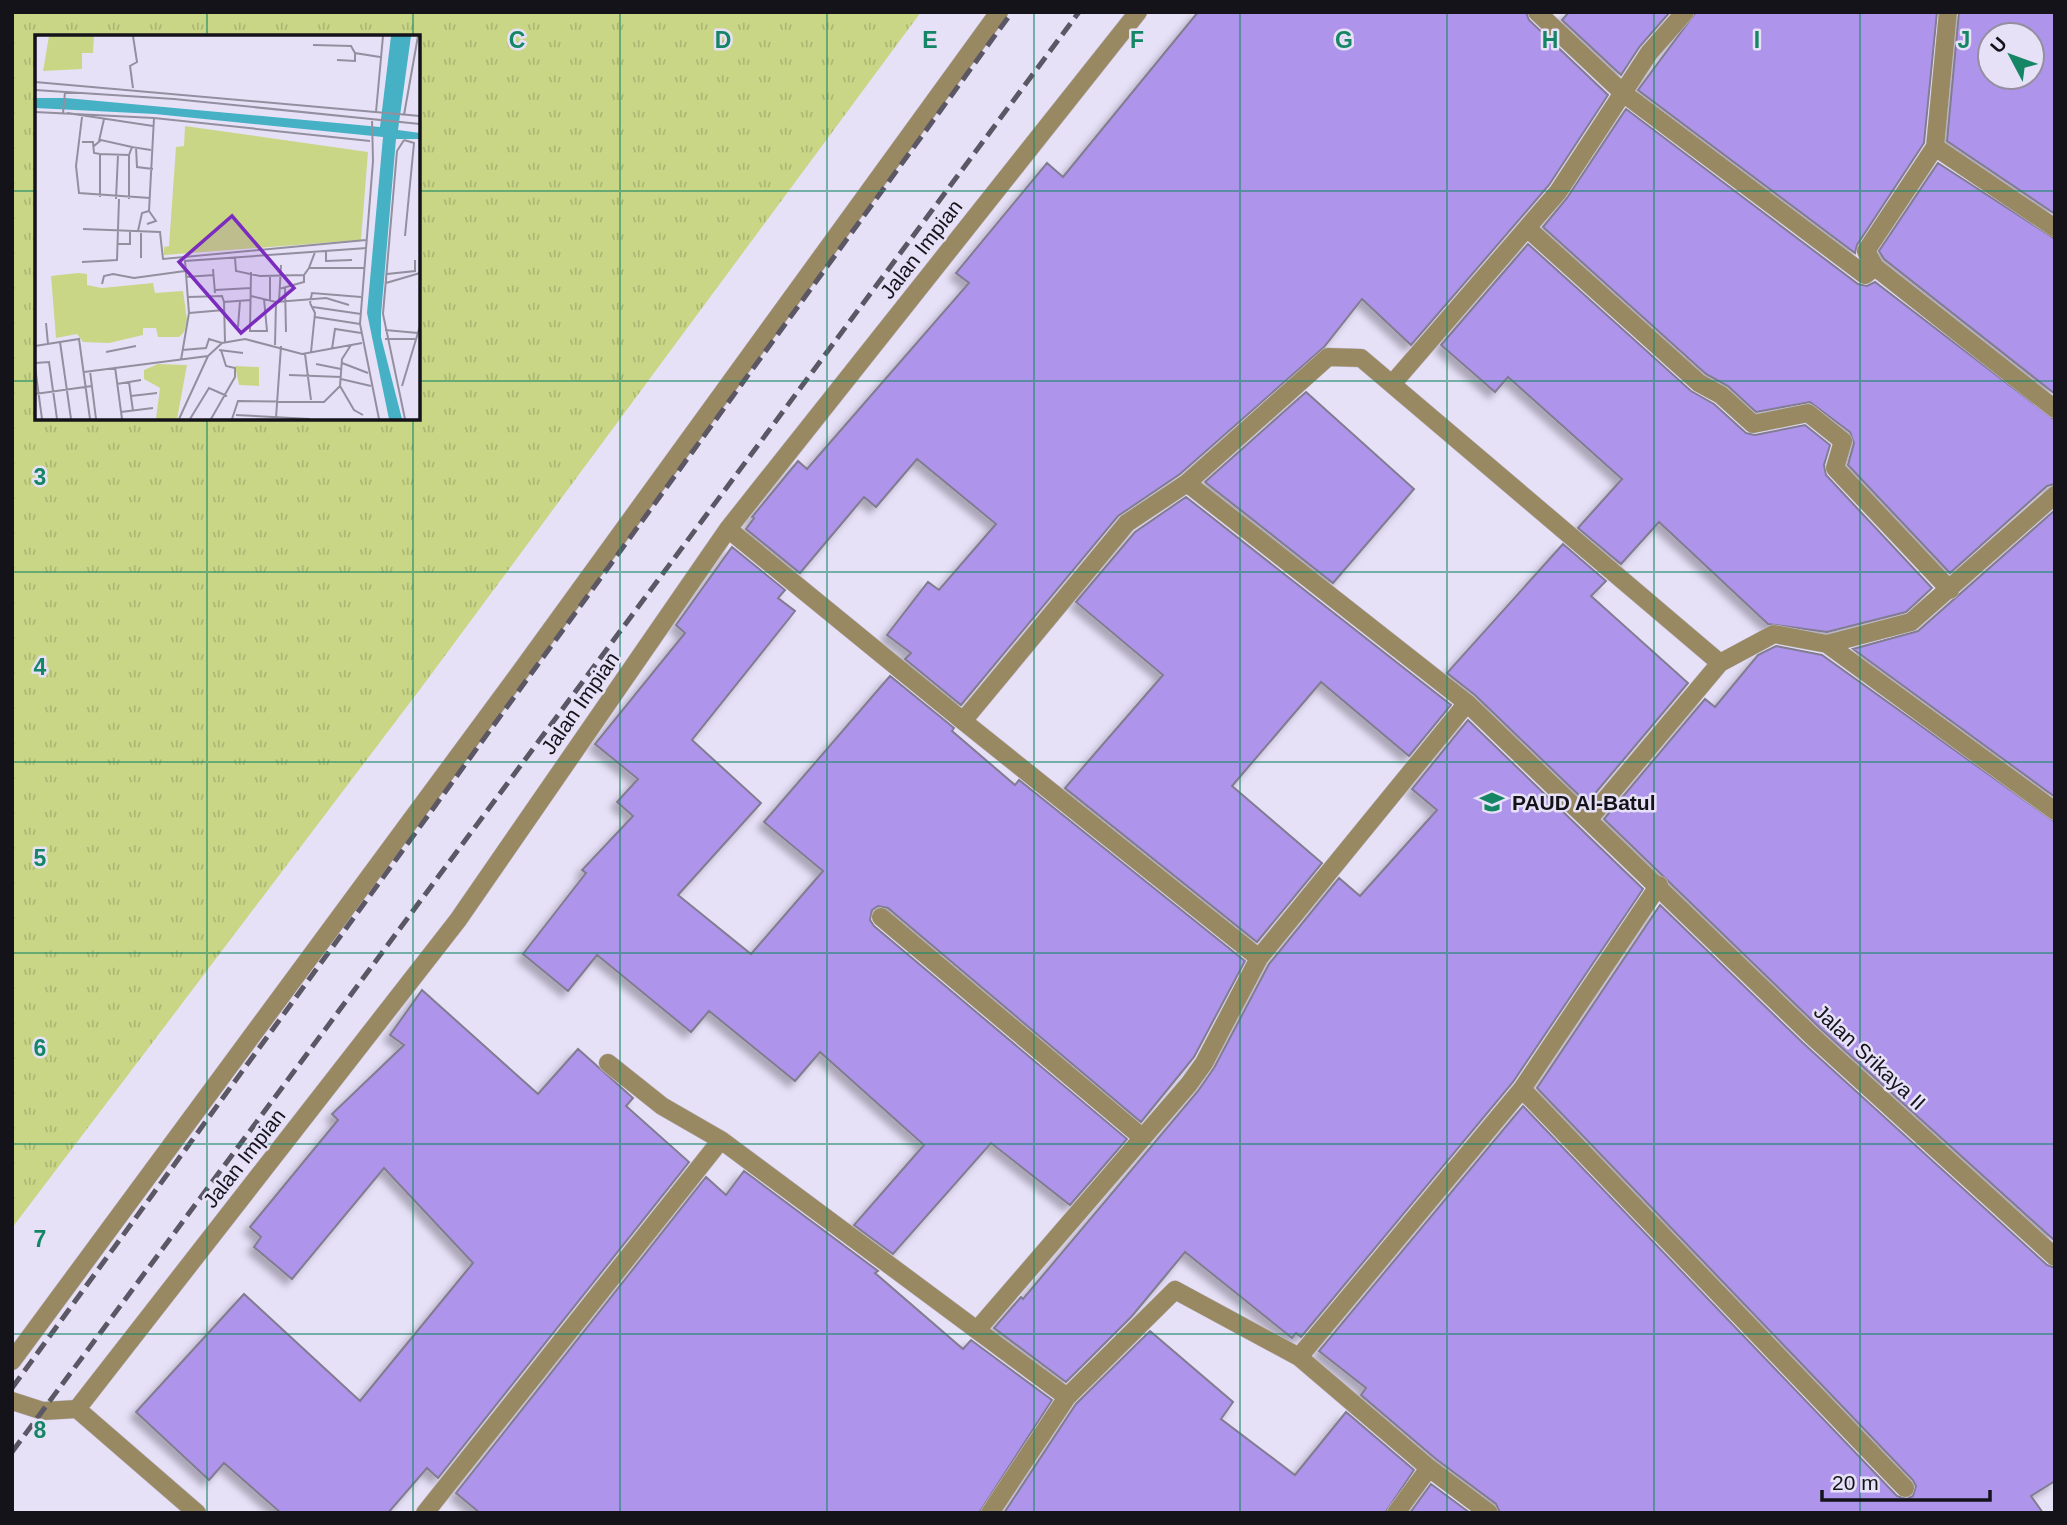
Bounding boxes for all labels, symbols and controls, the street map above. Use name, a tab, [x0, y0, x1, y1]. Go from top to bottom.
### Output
north arrow	[1976, 21, 2046, 91]
text: C	[509, 27, 525, 53]
text: D	[715, 27, 731, 53]
text: E	[922, 27, 938, 53]
text: F	[1130, 27, 1144, 53]
text: G	[1335, 27, 1353, 53]
text: H	[1542, 27, 1558, 53]
text: I	[1754, 27, 1760, 53]
text: J	[1958, 27, 1970, 53]
text: U	[1986, 33, 2011, 57]
inset map	[35, 35, 420, 420]
street label: Jalan Impian	[875, 195, 967, 303]
text: 3	[34, 464, 46, 490]
street label: Jalan Impian	[536, 648, 624, 758]
text: 4	[34, 654, 47, 680]
school or university icon: PAUD Al-Batul	[1478, 788, 1506, 816]
place label: PAUD Al-Batul	[1512, 791, 1656, 814]
text: 5	[34, 845, 47, 871]
street label: Jalan Srikaya II	[1810, 1000, 1930, 1114]
text: 6	[34, 1035, 46, 1061]
street label: Jalan Impian	[198, 1104, 290, 1212]
text: 7	[34, 1226, 46, 1252]
text: 8	[34, 1417, 47, 1443]
scale bar	[1822, 1458, 1990, 1502]
text: 20 m	[1832, 1471, 1879, 1494]

